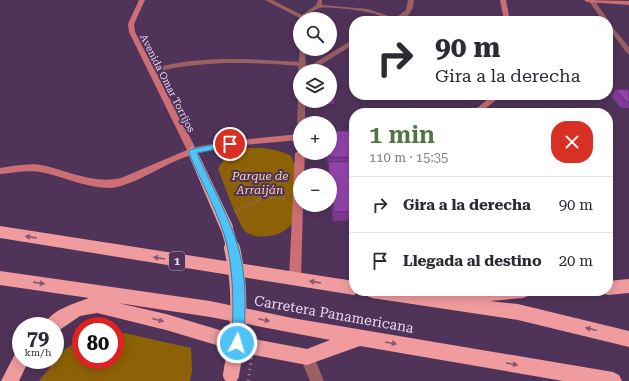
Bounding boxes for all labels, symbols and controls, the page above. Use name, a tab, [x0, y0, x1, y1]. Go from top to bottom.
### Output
map controls	[293, 12, 337, 212]
button: search	[293, 12, 337, 56]
text: 90 m	[435, 31, 500, 64]
street label: Avenida Omar Torrijos	[138, 32, 197, 134]
icon: right	[369, 32, 421, 84]
button: layers	[293, 64, 337, 108]
text: Gira a la derecha	[435, 65, 580, 86]
button: +	[293, 116, 337, 160]
text: 1 min	[369, 121, 435, 149]
button: close	[551, 121, 593, 163]
pin	[213, 127, 247, 161]
icon: arrive	[219, 133, 241, 155]
text: 110 m · 15:35	[369, 150, 448, 165]
button: −	[293, 168, 337, 212]
park label: Parque de Arraiján	[231, 169, 288, 197]
icon: right	[369, 194, 391, 216]
text: Gira a la derecha	[403, 196, 531, 214]
text: 90 m	[559, 196, 593, 214]
one-way arrow	[25, 234, 37, 240]
icon: arrive	[369, 250, 391, 272]
road number: 1	[169, 252, 185, 270]
text: Llegada al destino	[403, 252, 542, 270]
text: 20 m	[559, 252, 593, 270]
one-way arrow	[153, 255, 165, 261]
one-way arrow	[309, 279, 322, 285]
one-way arrow	[33, 280, 45, 286]
street label: Carretera Panamericana	[253, 292, 415, 336]
speed limit sign: 80	[72, 317, 124, 369]
one-way arrow	[257, 317, 270, 323]
one-way arrow	[152, 318, 164, 324]
position arrow	[216, 322, 258, 364]
text: 79	[27, 326, 49, 350]
one-way arrow	[585, 326, 598, 332]
one-way arrow	[385, 340, 398, 346]
text: km/h	[25, 347, 51, 358]
one-way arrow	[506, 361, 518, 367]

